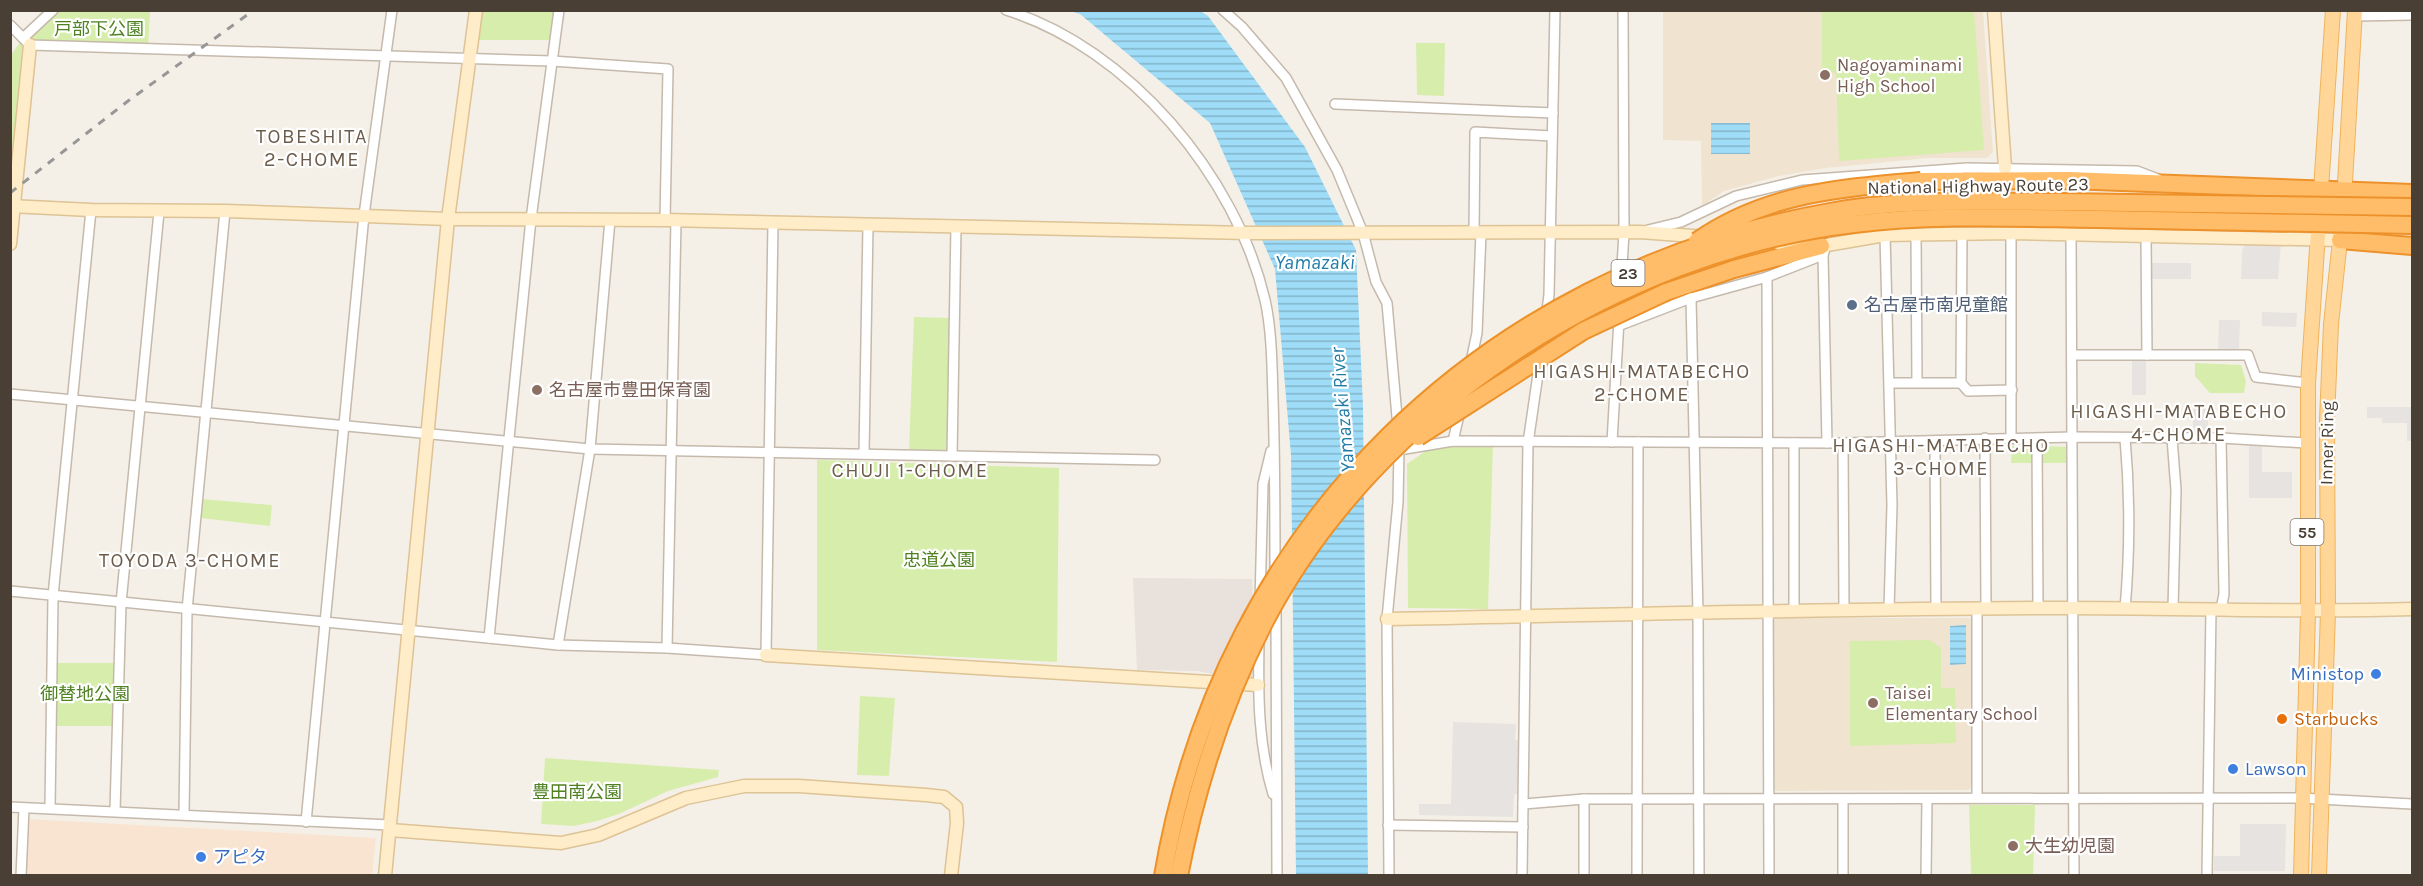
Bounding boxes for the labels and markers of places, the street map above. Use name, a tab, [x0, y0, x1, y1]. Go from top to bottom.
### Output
place label: Nagoyaminami High School	[1837, 54, 1963, 97]
marker: Nagoyaminami High School	[1818, 68, 1832, 82]
place label: 名古屋市南児童館	[1864, 294, 2008, 316]
marker: 名古屋市南児童館	[1845, 298, 1859, 312]
place label: 名古屋市豊田保育園	[549, 379, 711, 401]
marker: 名古屋市豊田保育園	[530, 383, 544, 397]
place label: Ministop	[2291, 663, 2364, 685]
marker: Ministop	[2369, 667, 2383, 681]
place label: Taisei Elementary School	[1885, 682, 2038, 725]
marker: Taisei Elementary School	[1866, 696, 1880, 710]
place label: Starbucks	[2294, 708, 2379, 730]
marker: Starbucks	[2275, 712, 2289, 726]
place label: Lawson	[2245, 758, 2307, 780]
marker: Lawson	[2226, 762, 2240, 776]
place label: 大生幼児園	[2025, 835, 2115, 857]
marker: 大生幼児園	[2006, 839, 2020, 853]
place label: アピタ	[213, 846, 267, 868]
marker: アピタ	[194, 850, 208, 864]

